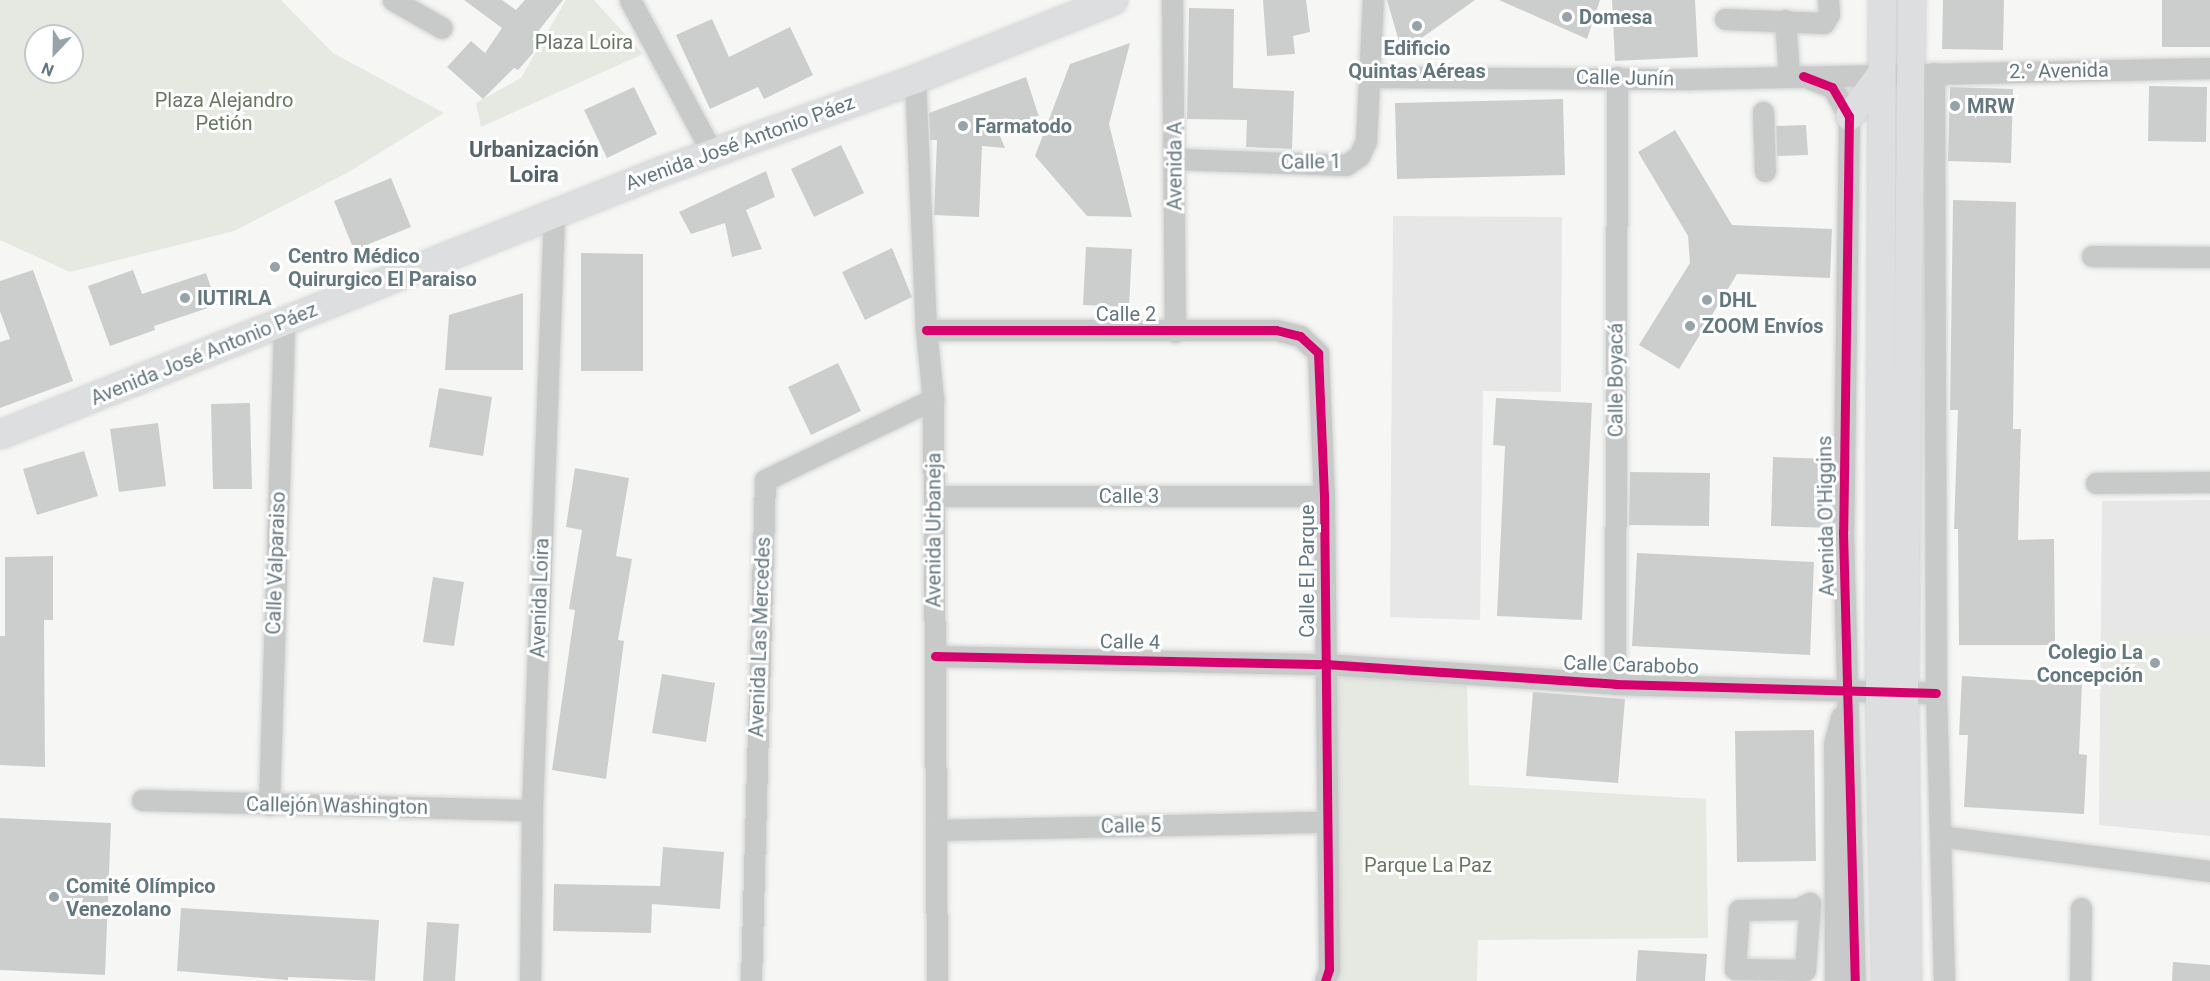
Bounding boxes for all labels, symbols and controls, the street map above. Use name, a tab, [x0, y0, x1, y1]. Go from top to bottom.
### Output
place label: Domesa	[1579, 5, 1652, 29]
marker: Domesa	[1560, 10, 1574, 24]
marker: Edificio Quintas Aéreas	[1410, 19, 1424, 33]
north arrow	[24, 24, 84, 84]
park label: Plaza Loira	[535, 30, 633, 54]
place label: Edificio Quintas Aéreas	[1348, 36, 1486, 83]
text: N	[39, 58, 57, 80]
street label: 2.° Avenida	[2009, 58, 2109, 84]
street label: Calle Junín	[1576, 65, 1674, 91]
park label: Plaza Alejandro Petión	[155, 88, 293, 135]
street label: Avenida José Antonio Páez	[622, 90, 858, 196]
place label: MRW	[1967, 94, 2015, 118]
marker: MRW	[1948, 99, 1962, 113]
place label: Farmatodo	[975, 114, 1072, 138]
marker: Farmatodo	[956, 119, 970, 133]
street label: Avenida A	[1163, 122, 1187, 210]
district label: Urbanización Loira	[469, 136, 599, 188]
street label: Calle 1	[1281, 149, 1341, 175]
place label: Centro Médico Quirurgico El Paraiso	[288, 244, 477, 291]
marker: Centro Médico Quirurgico El Paraiso	[266, 258, 284, 276]
place label: IUTIRLA	[197, 286, 272, 310]
place label: DHL	[1719, 288, 1757, 312]
marker: IUTIRLA	[178, 291, 192, 305]
marker: DHL	[1700, 293, 1714, 307]
street label: Avenida José Antonio Páez	[87, 298, 321, 410]
street label: Calle 2	[1096, 302, 1156, 326]
place label: ZOOM Envíos	[1702, 314, 1824, 338]
marker: ZOOM Envíos	[1683, 319, 1697, 333]
street label: Calle Boyacá	[1604, 323, 1628, 437]
street label: Avenida O'Higgins	[1813, 435, 1839, 597]
street label: Avenida Urbaneja	[922, 453, 946, 607]
street label: Calle 3	[1099, 484, 1159, 508]
street label: Calle Valparaiso	[262, 491, 290, 635]
street label: Calle El Parque	[1295, 504, 1319, 638]
street label: Avenida Las Mercedes	[745, 536, 775, 738]
street label: Avenida Loira	[526, 538, 554, 658]
street label: Calle 4	[1100, 629, 1160, 655]
place label: Colegio La Concepción	[2037, 640, 2143, 687]
street label: Calle Carabobo	[1563, 651, 1699, 679]
marker: Colegio La Concepción	[2148, 656, 2162, 670]
street label: Callejón Washington	[246, 792, 428, 820]
street label: Calle 5	[1101, 813, 1161, 839]
park label: Parque La Paz	[1364, 853, 1492, 877]
place label: Comité Olímpico Venezolano	[66, 874, 216, 921]
marker: Comité Olímpico Venezolano	[47, 890, 61, 904]

